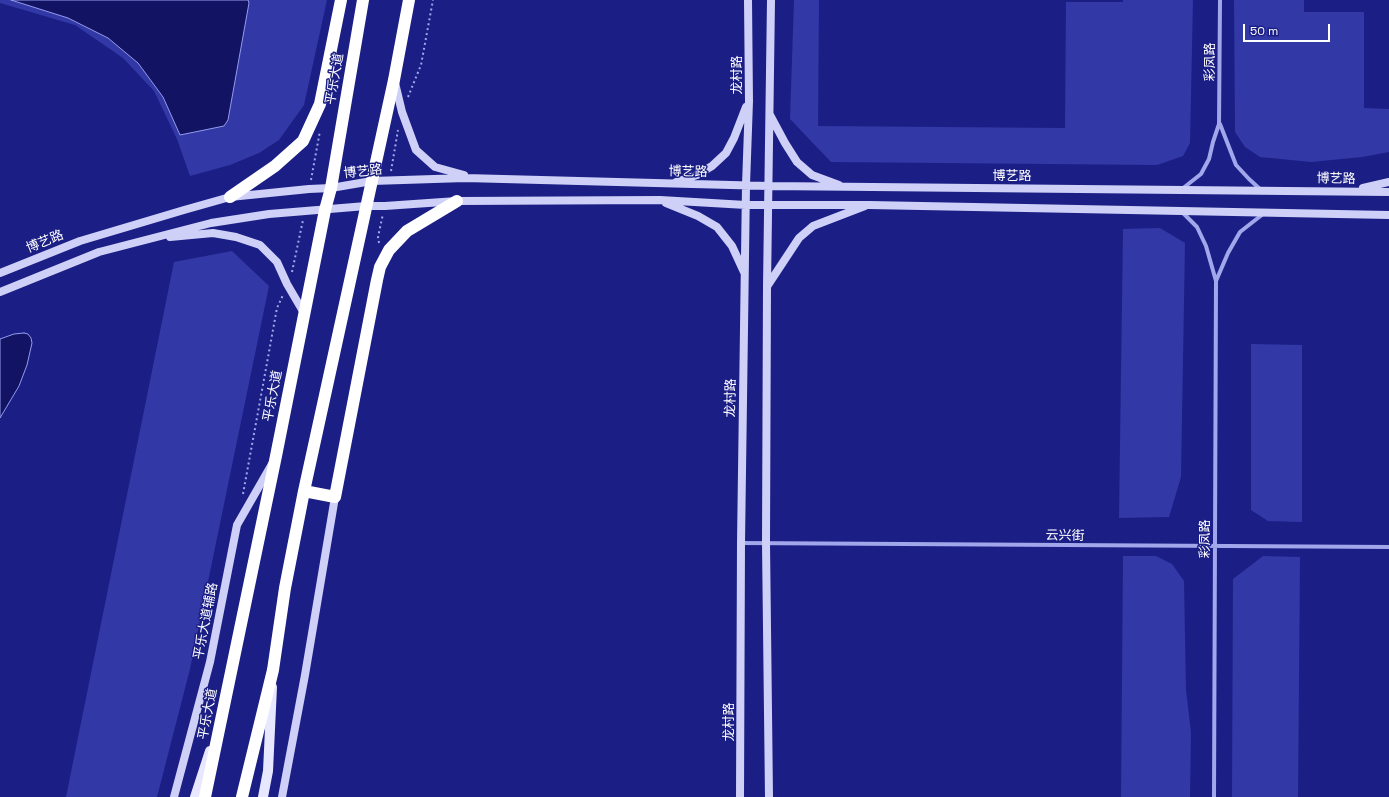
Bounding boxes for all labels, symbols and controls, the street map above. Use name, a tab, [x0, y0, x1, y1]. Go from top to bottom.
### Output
scale bar	[1245, 16, 1332, 42]
text: 50 m	[1250, 23, 1278, 39]
street label: 彩凤路	[1202, 43, 1218, 81]
street label: 平乐大道	[323, 52, 347, 106]
street label: 龙村路	[729, 56, 745, 94]
street label: 博艺路	[343, 162, 383, 182]
street label: 博艺路	[668, 164, 708, 180]
street label: 博艺路	[993, 168, 1031, 184]
street label: 博艺路	[1316, 171, 1356, 187]
street label: 博艺路	[24, 227, 66, 257]
street label: 平乐大道	[260, 369, 286, 423]
street label: 龙村路	[723, 378, 739, 418]
street label: 彩凤路	[1197, 520, 1213, 558]
street label: 云兴街	[1045, 528, 1085, 544]
street label: 平乐大道辅路	[191, 581, 221, 661]
street label: 平乐大道	[195, 687, 221, 741]
street label: 龙村路	[721, 703, 737, 741]

